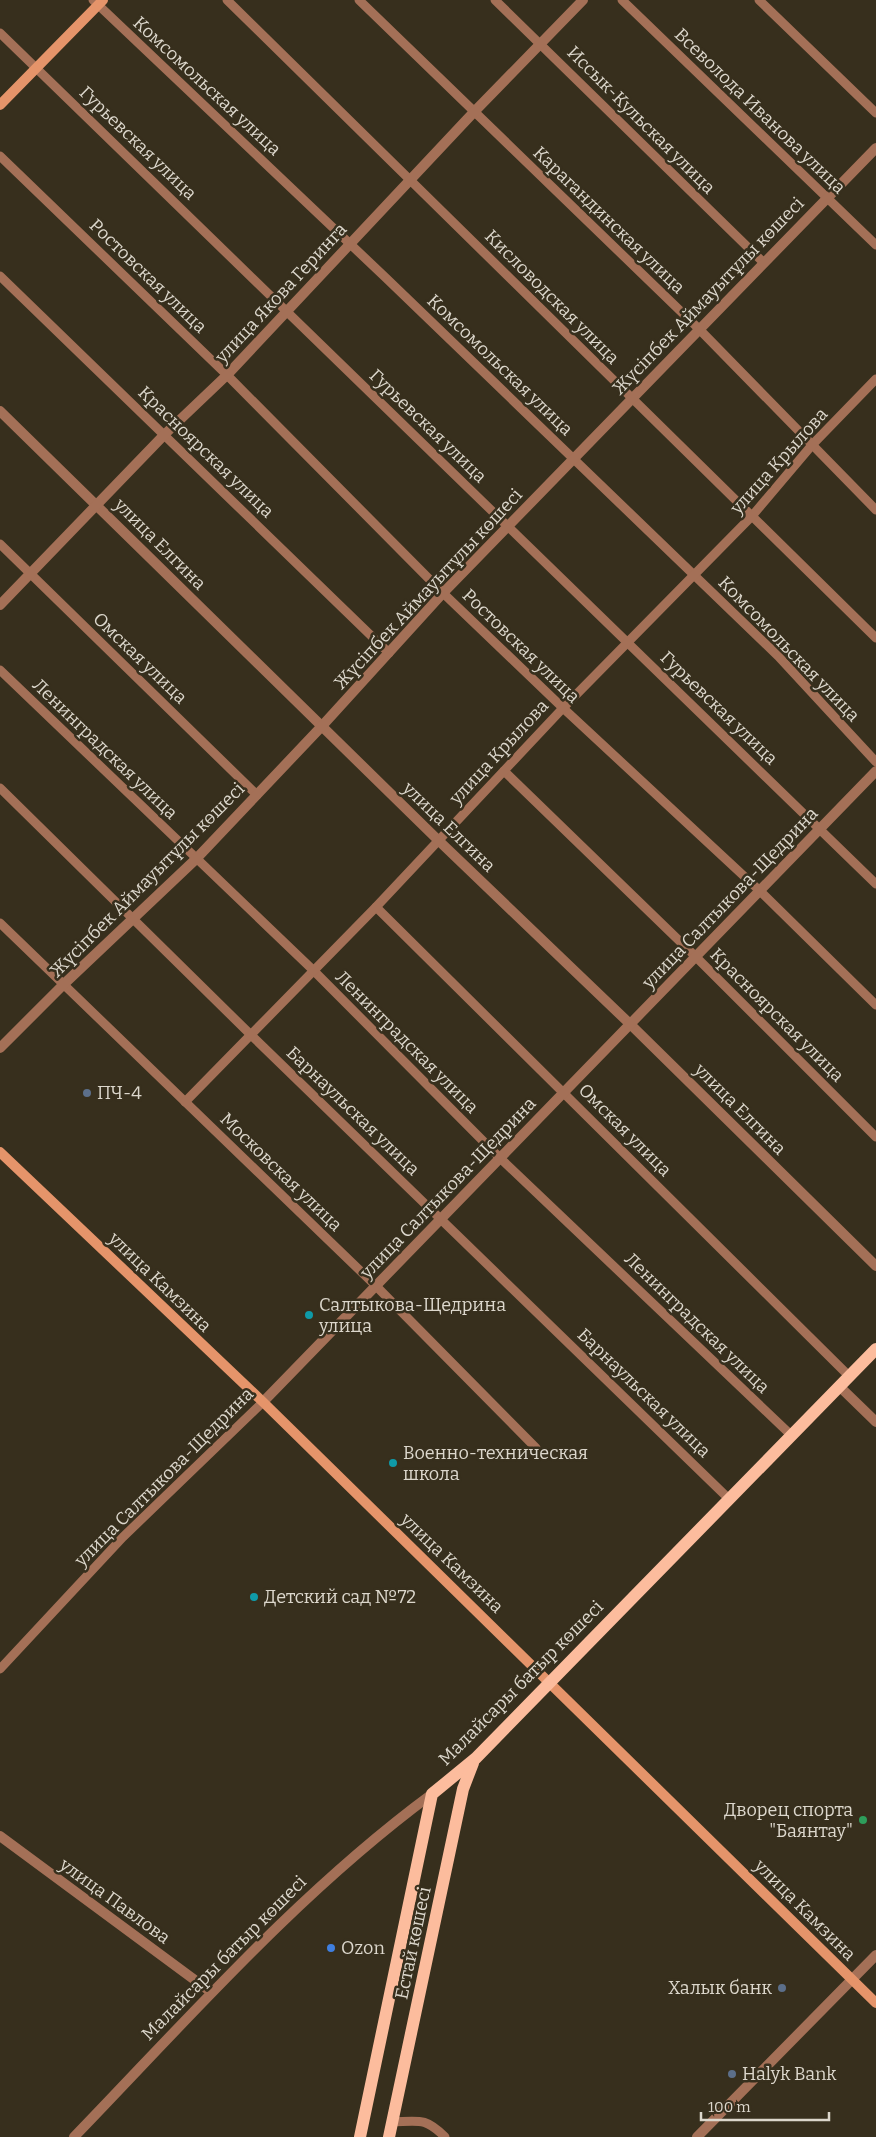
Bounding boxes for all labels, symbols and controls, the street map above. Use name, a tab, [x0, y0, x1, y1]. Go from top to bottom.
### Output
street label: Комсомольская улица	[129, 12, 286, 160]
street label: Всеволода Иванова улица	[670, 23, 850, 199]
street label: Иссык-Кульская улица	[562, 41, 720, 199]
street label: Гурьевская улица	[75, 81, 201, 205]
street label: Карагандинская улица	[529, 142, 690, 298]
street label: Жүсіпбек Аймауытұлы көшесі	[608, 192, 808, 400]
street label: Ростовская улица	[85, 214, 211, 338]
street label: улица Якова Геринга	[210, 218, 352, 368]
street label: Кисловодская улица	[480, 225, 624, 369]
street label: Комсомольская улица	[423, 290, 578, 440]
street label: Гурьевская улица	[365, 364, 491, 488]
street label: Красноярская улица	[134, 381, 279, 523]
street label: улица Крылова	[725, 403, 833, 519]
street label: Жүсіпбек Аймауытұлы көшесі	[329, 484, 527, 694]
street label: улица Елгина	[109, 493, 210, 594]
street label: Комсомольская улица	[714, 572, 864, 727]
street label: Ростовская улица	[458, 584, 584, 708]
street label: Омская улица	[88, 608, 192, 708]
street label: Гурьевская улица	[656, 646, 782, 770]
street label: Ленинградская улица	[28, 674, 182, 824]
street label: улица Крылова	[444, 695, 553, 810]
street label: улица Елгина	[397, 777, 500, 877]
street label: Жүсіпбек Аймауытұлы көшесі	[45, 778, 249, 982]
street label: улица Салтыкова-Щедрина	[637, 803, 823, 994]
street label: Красноярская улица	[705, 943, 849, 1087]
street label: Ленинградская улица	[331, 966, 483, 1118]
street label: Барнаульская улица	[282, 1042, 424, 1180]
street label: улица Елгина	[689, 1058, 790, 1159]
street label: Омская улица	[574, 1079, 676, 1181]
place label: ПЧ-4	[97, 1082, 142, 1104]
marker: ПЧ-4	[81, 1087, 93, 1099]
street label: улица Салтыкова-Щедрина	[355, 1093, 541, 1284]
street label: Московская улица	[215, 1108, 347, 1236]
street label: улица Камзина	[103, 1227, 216, 1337]
street label: Ленинградская улица	[620, 1248, 774, 1398]
place label: Салтыкова-Щедрина улица	[318, 1294, 506, 1337]
marker: Салтыкова-Щедрина улица	[303, 1309, 315, 1321]
street label: Барнаульская улица	[573, 1324, 715, 1462]
street label: улица Салтыкова-Щедрина	[69, 1383, 258, 1572]
place label: Военно-техническая школа	[403, 1442, 588, 1485]
marker: Военно-техническая школа	[387, 1457, 399, 1469]
street label: улица Камзина	[395, 1508, 508, 1618]
place label: Детский сад №72	[264, 1586, 416, 1608]
marker: Детский сад №72	[248, 1591, 260, 1603]
street label: Малайсары батыр көшесі	[434, 1596, 608, 1770]
place label: Дворец спорта "Баянтау"	[724, 1799, 853, 1842]
marker: Дворец спорта "Баянтау"	[857, 1814, 869, 1826]
street label: улица Павлова	[55, 1853, 175, 1949]
street label: улица Камзина	[749, 1854, 860, 1965]
street label: Малайсары батыр көшесі	[137, 1871, 311, 2045]
street label: Естай көшесі	[390, 1885, 436, 2001]
place label: Ozon	[341, 1937, 385, 1959]
marker: Ozon	[325, 1942, 337, 1954]
place label: Халык банк	[668, 1977, 772, 1999]
marker: Халык банк	[776, 1982, 788, 1994]
place label: Halyk Bank	[742, 2063, 837, 2085]
marker: Halyk Bank	[726, 2068, 738, 2080]
scale bar	[701, 2090, 828, 2122]
text: 100 m	[708, 2098, 751, 2116]

